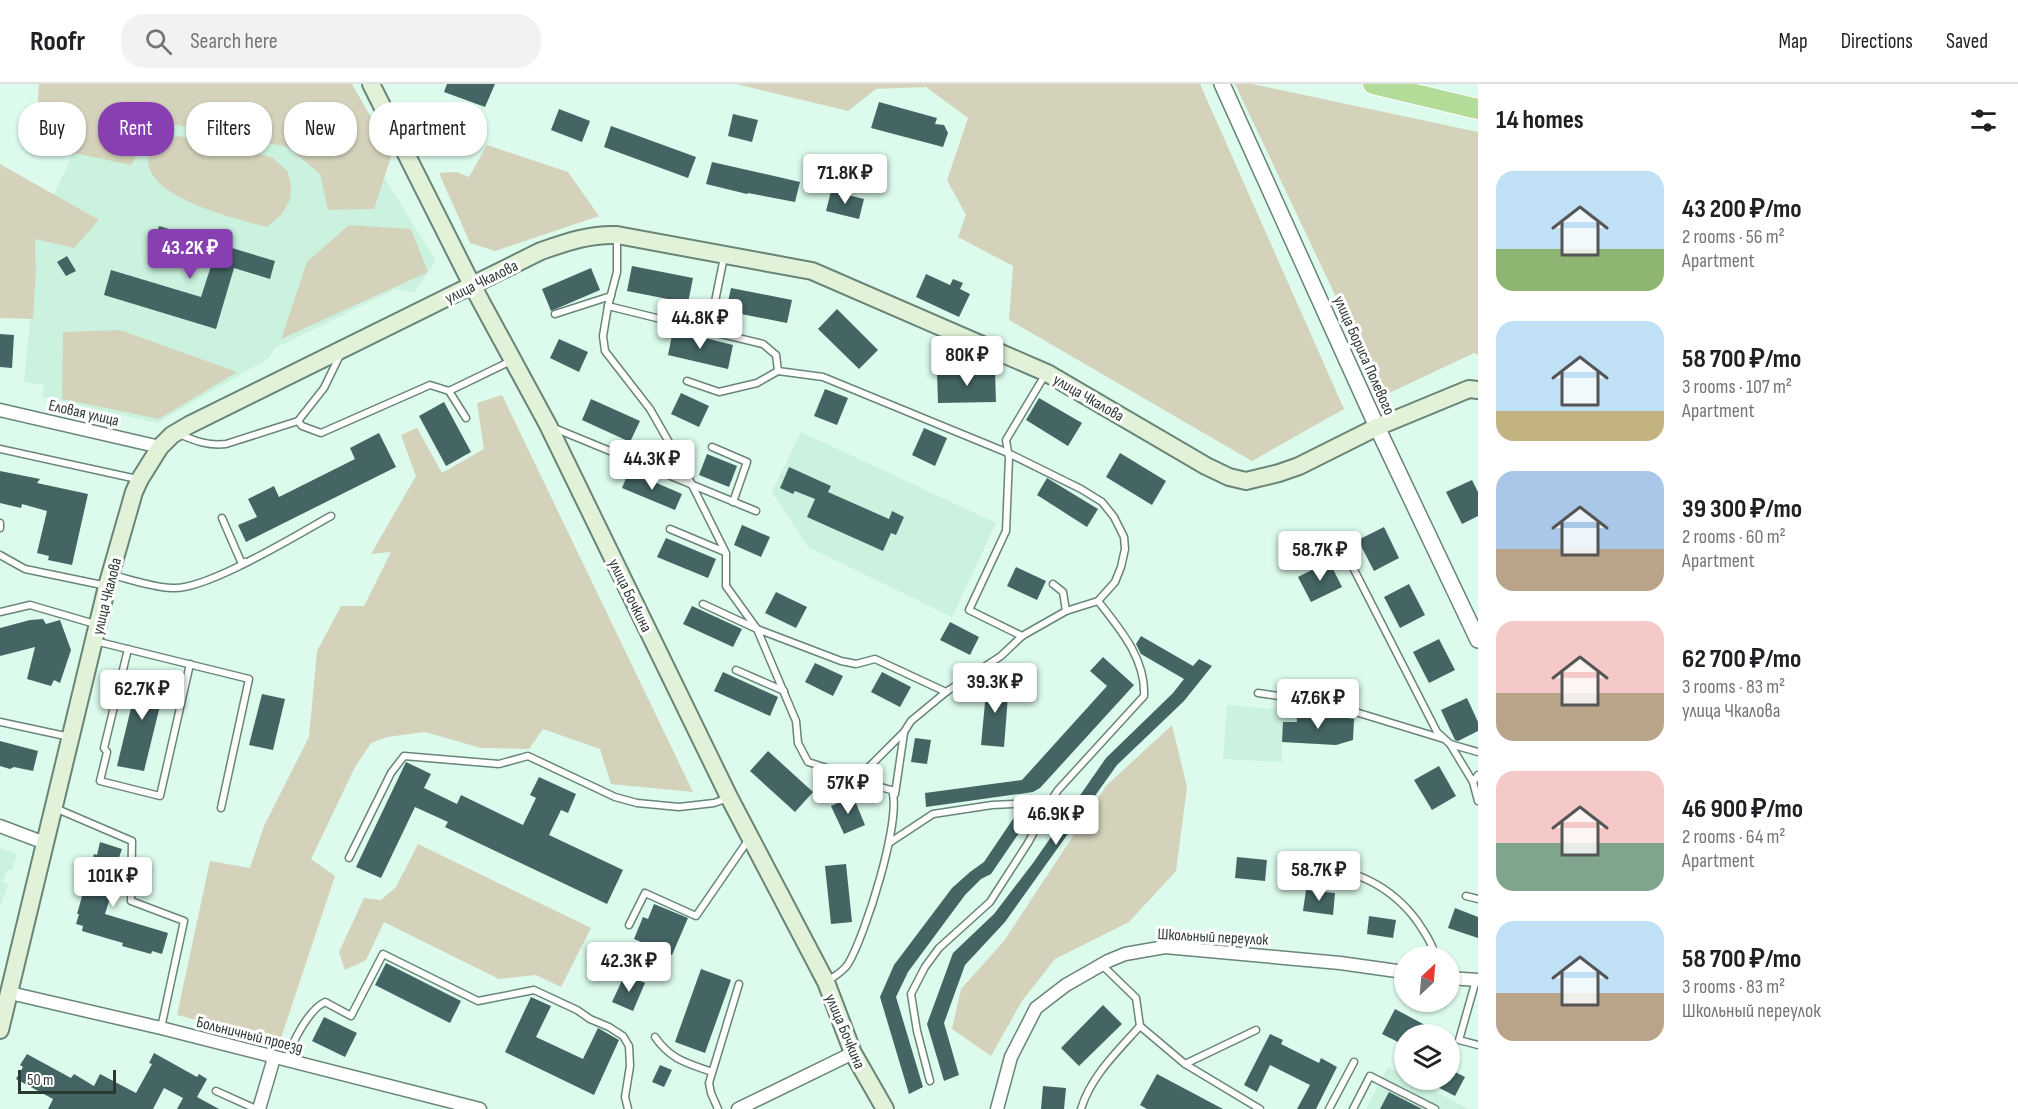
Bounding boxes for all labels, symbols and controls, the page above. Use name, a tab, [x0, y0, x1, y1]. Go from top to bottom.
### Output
search box	[121, 14, 541, 68]
text: Roofr	[30, 25, 85, 58]
icon: search	[142, 25, 175, 58]
text: Search here	[190, 28, 278, 55]
text: Map	[1778, 29, 1808, 54]
text: Directions	[1841, 29, 1913, 54]
text: Saved	[1946, 29, 1988, 54]
chip: Buy	[18, 102, 86, 156]
chip: Rent	[98, 102, 174, 156]
chip: Filters	[186, 102, 272, 156]
chip: New	[284, 102, 357, 156]
chip: Apartment	[369, 102, 487, 156]
icon: filters	[1967, 104, 2000, 137]
text: 14 homes	[1496, 105, 1584, 136]
pin: 71.8K ₽	[790, 154, 900, 205]
text: 71.8K ₽	[817, 161, 873, 185]
text: 43 200 ₽/mo	[1682, 194, 1802, 225]
icon: home	[1544, 195, 1616, 267]
text: 2 rooms · 56 m²	[1682, 225, 1785, 249]
pin: 43.2K ₽	[135, 229, 245, 280]
text: 43.2K ₽	[162, 236, 218, 260]
text: Apartment	[1682, 249, 1755, 273]
street label: улица Чкалова	[442, 257, 521, 308]
street label: улица Бориса Полевого	[1329, 293, 1398, 418]
pin: 44.8K ₽	[645, 299, 755, 350]
text: 44.8K ₽	[671, 306, 729, 330]
pin: 80K ₽	[925, 336, 1009, 387]
text: 80K ₽	[945, 343, 989, 367]
text: 58 700 ₽/mo	[1682, 344, 1801, 375]
icon: home	[1544, 345, 1616, 417]
street label: улица Чкалова	[1049, 370, 1127, 426]
text: 3 rooms · 107 m²	[1682, 375, 1792, 399]
street label: Еловая улица	[47, 396, 121, 431]
text: Apartment	[1682, 399, 1755, 423]
pin: 44.3K ₽	[597, 440, 707, 491]
text: 44.3K ₽	[624, 447, 680, 471]
text: 39 300 ₽/mo	[1682, 494, 1802, 525]
icon: home	[1544, 495, 1616, 567]
text: 2 rooms · 60 m²	[1682, 525, 1786, 549]
pin: 58.7K ₽	[1265, 531, 1375, 582]
text: 58.7K ₽	[1292, 538, 1348, 562]
text: Apartment	[1682, 549, 1755, 573]
street label: улица Чкалова	[89, 556, 126, 637]
street label: улица Бочкина	[604, 556, 656, 636]
text: 62 700 ₽/mo	[1682, 644, 1801, 675]
icon: home	[1544, 645, 1616, 717]
pin: 39.3K ₽	[940, 663, 1050, 714]
pin: 62.7K ₽	[87, 670, 197, 721]
text: 39.3K ₽	[967, 670, 1023, 694]
text: 3 rooms · 83 m²	[1682, 675, 1785, 699]
text: 62.7K ₽	[114, 677, 170, 701]
pin: 47.6K ₽	[1263, 679, 1373, 730]
text: 47.6K ₽	[1291, 686, 1345, 710]
text: улица Чкалова	[1682, 699, 1780, 723]
pin: 57K ₽	[806, 764, 890, 815]
text: 57K ₽	[827, 771, 869, 795]
text: 46 900 ₽/mo	[1682, 794, 1803, 825]
pin: 46.9K ₽	[1001, 795, 1111, 846]
icon: home	[1544, 795, 1616, 867]
text: 46.9K ₽	[1028, 802, 1084, 826]
text: 2 rooms · 64 m²	[1682, 825, 1786, 849]
text: Apartment	[1682, 849, 1755, 873]
pin: 58.7K ₽	[1264, 851, 1374, 902]
pin: 101K ₽	[64, 857, 162, 908]
text: 58.7K ₽	[1291, 858, 1347, 882]
text: 101K ₽	[88, 864, 138, 888]
street label: Школьный переулок	[1157, 925, 1270, 950]
pin: 42.3K ₽	[574, 942, 684, 993]
text: 58 700 ₽/mo	[1682, 944, 1801, 975]
icon: home	[1544, 945, 1616, 1017]
north arrow	[1394, 946, 1460, 1012]
map controls	[1394, 946, 1460, 1090]
text: 42.3K ₽	[601, 949, 657, 973]
text: 3 rooms · 83 m²	[1682, 975, 1785, 999]
street label: улица Бочкина	[820, 991, 869, 1072]
text: Школьный переулок	[1682, 999, 1821, 1023]
street label: Больничный проезд	[194, 1013, 305, 1058]
button: layers	[1394, 1024, 1460, 1090]
scale bar	[18, 1067, 116, 1094]
text: 50 m	[27, 1071, 53, 1090]

